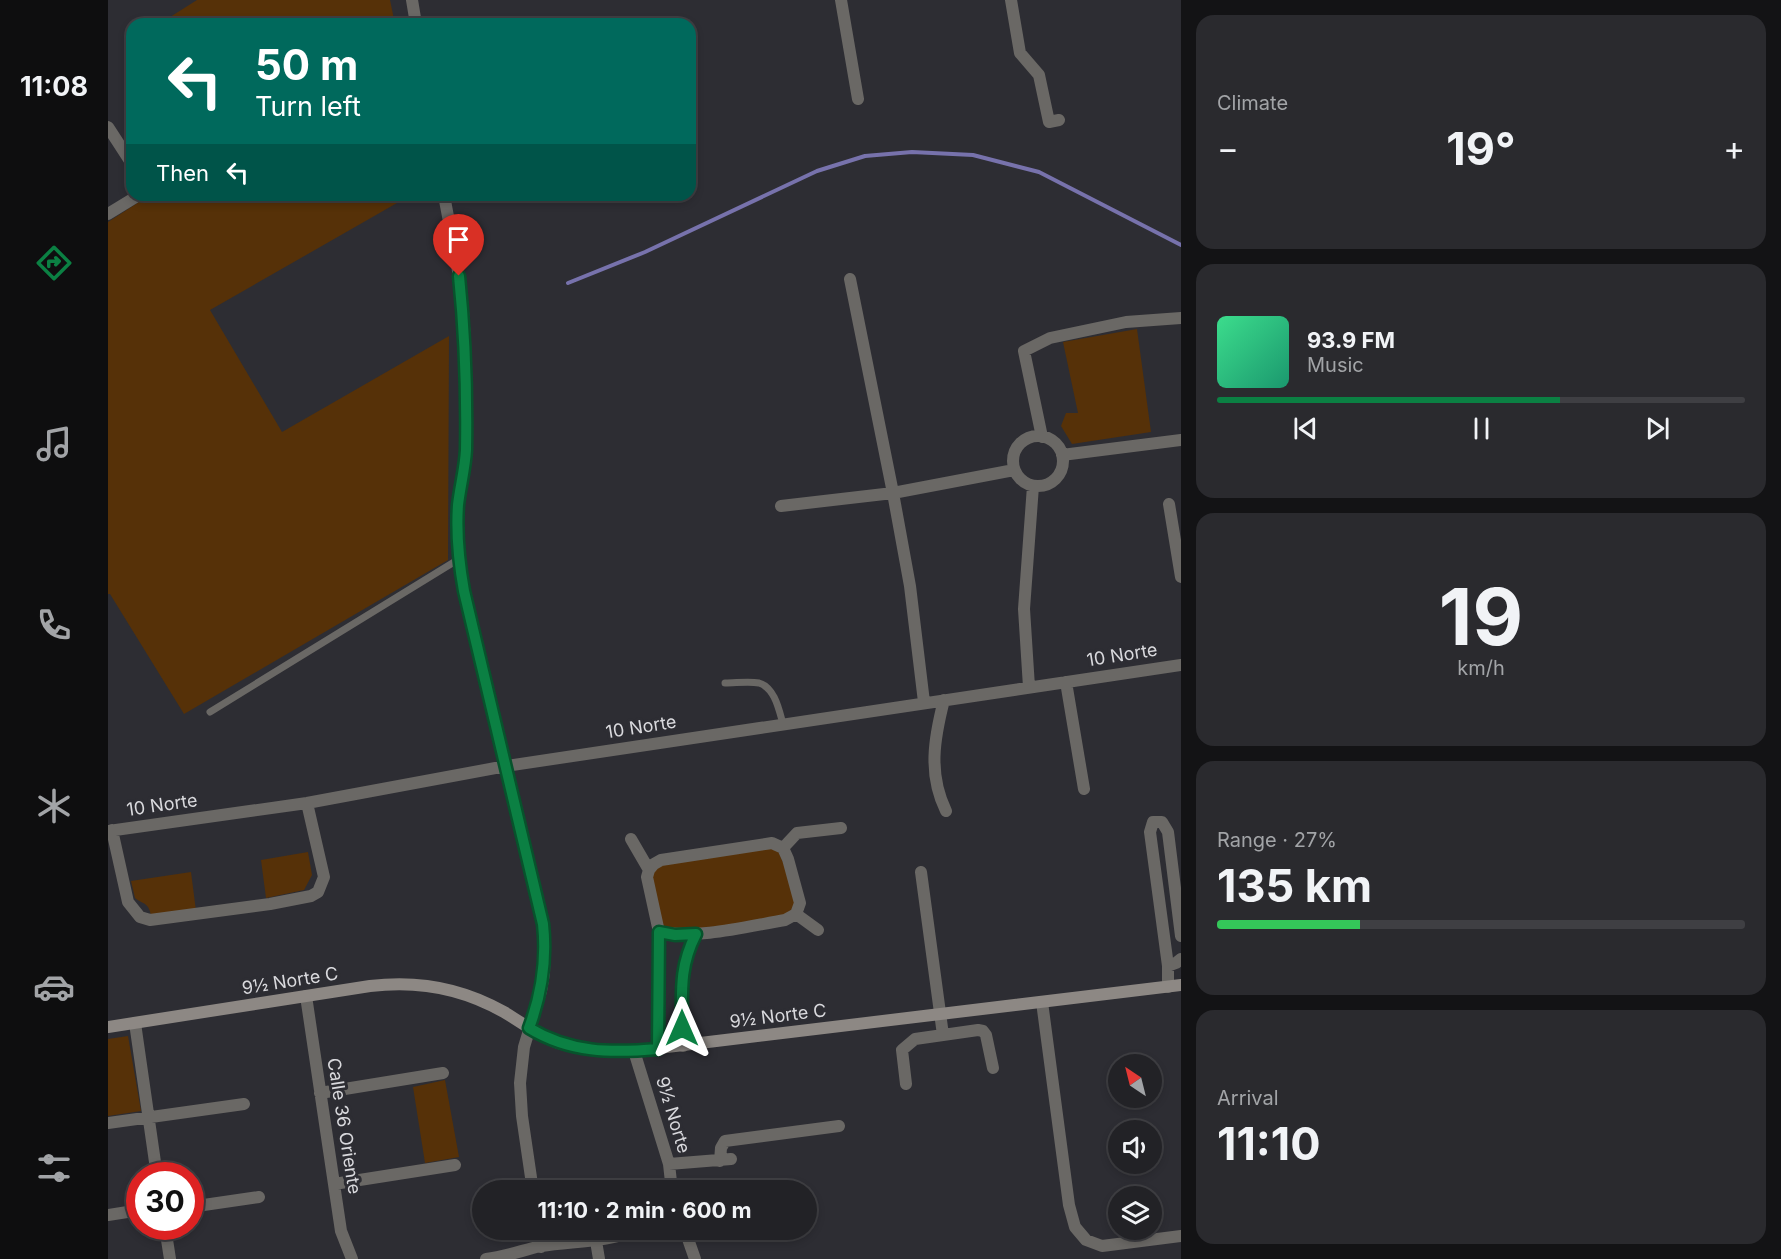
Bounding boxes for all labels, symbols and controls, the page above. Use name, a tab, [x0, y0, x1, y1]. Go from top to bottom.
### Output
text: 50 m	[255, 39, 358, 90]
icon: left	[156, 42, 234, 120]
text: 11:08	[20, 70, 88, 103]
text: Turn left	[255, 90, 361, 123]
text: Climate	[1217, 91, 1288, 115]
text: 19°	[1446, 121, 1516, 176]
text: −	[1217, 128, 1239, 168]
text: +	[1723, 128, 1745, 168]
icon: left	[221, 156, 254, 189]
text: Then	[156, 160, 209, 186]
pin	[433, 214, 484, 276]
icon: arrive	[442, 223, 475, 256]
icon: directions	[33, 242, 75, 284]
text: 93.9 FM	[1307, 327, 1395, 353]
text: Music	[1307, 353, 1364, 377]
icon: previous	[1289, 412, 1322, 445]
icon: pause	[1465, 412, 1498, 445]
icon: next	[1641, 412, 1674, 445]
icon: music	[33, 423, 75, 465]
text: 19	[1439, 569, 1523, 664]
icon: phone	[33, 604, 75, 646]
street label: 10 Norte	[1085, 639, 1159, 670]
text: km/h	[1457, 656, 1505, 680]
street label: 10 Norte	[604, 711, 678, 742]
icon: climate	[33, 785, 75, 827]
street label: 10 Norte	[125, 789, 199, 820]
text: Range · 27%	[1217, 828, 1337, 852]
text: 135 km	[1217, 858, 1372, 913]
street label: 9½ Norte C	[240, 963, 340, 998]
icon: car	[33, 966, 75, 1008]
position arrow	[650, 996, 714, 1060]
street label: 9½ Norte C	[728, 999, 828, 1032]
north arrow	[1108, 1054, 1162, 1108]
map controls	[1108, 1054, 1162, 1240]
street label: Calle 36 Oriente	[323, 1056, 366, 1195]
street label: 9½ Norte	[652, 1074, 695, 1156]
text: Arrival	[1217, 1086, 1279, 1110]
text: 11:10	[1217, 1116, 1321, 1171]
button: sound	[1108, 1120, 1162, 1174]
icon: filters	[33, 1147, 75, 1189]
speed limit sign: 30	[126, 1162, 204, 1240]
button: layers	[1108, 1186, 1162, 1240]
text: 11:10 · 2 min · 600 m	[537, 1197, 752, 1223]

